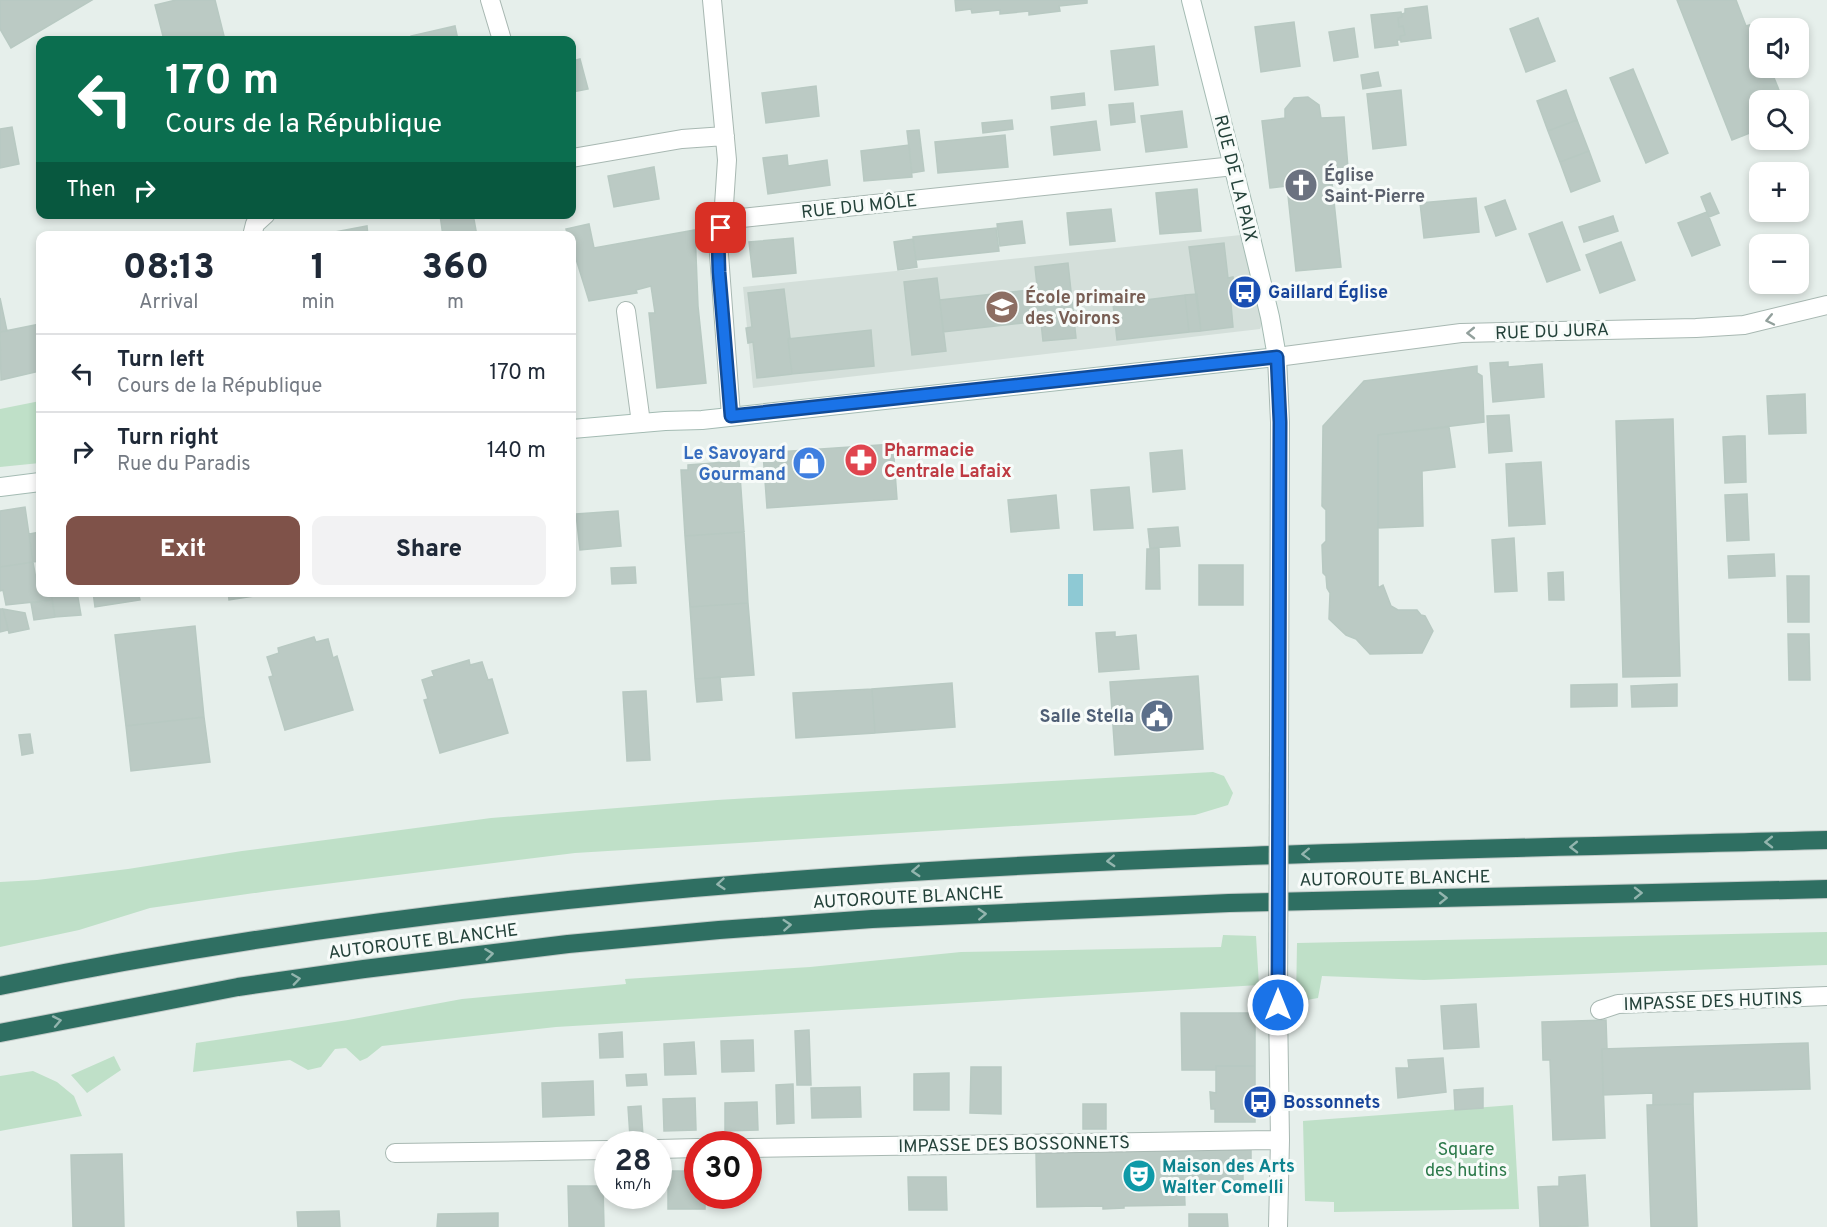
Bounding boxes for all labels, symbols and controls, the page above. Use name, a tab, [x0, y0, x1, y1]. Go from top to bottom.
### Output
map controls	[1749, 18, 1809, 294]
button: sound	[1749, 18, 1809, 78]
text: 170 m	[165, 56, 279, 109]
icon: left	[66, 60, 144, 138]
button: search	[1749, 90, 1809, 150]
text: Cours de la République	[165, 108, 442, 142]
street label: RUE DE LA PAIX	[1208, 113, 1261, 244]
button: +	[1749, 162, 1809, 222]
place label: Église Saint-Pierre	[1324, 163, 1425, 209]
church icon: Église Saint-Pierre	[1283, 167, 1319, 203]
icon: right	[128, 174, 161, 207]
text: Then	[66, 177, 116, 204]
street label: RUE DU MÔLE	[800, 188, 918, 225]
pin	[695, 202, 746, 253]
icon: arrive	[704, 211, 737, 244]
button: −	[1749, 234, 1809, 294]
text: 08:13	[123, 246, 215, 292]
text: 1	[311, 246, 325, 292]
text: 360	[421, 246, 489, 292]
bus stop icon: Gaillard Église	[1227, 274, 1263, 310]
place label: Gaillard Église	[1268, 280, 1388, 305]
place label: École primaire des Voirons	[1025, 285, 1146, 331]
school or university icon: École primaire des Voirons	[984, 289, 1020, 325]
text: Arrival	[139, 290, 199, 316]
text: min	[301, 290, 335, 316]
text: m	[447, 290, 464, 316]
one-way arrow	[1766, 313, 1776, 326]
street label: RUE DU JURA	[1495, 319, 1609, 346]
one-way arrow	[1466, 326, 1475, 339]
text: Turn left	[117, 347, 205, 374]
icon: left	[66, 357, 99, 390]
text: 170 m	[489, 360, 546, 387]
text: Cours de la République	[117, 374, 322, 400]
text: Turn right	[117, 425, 219, 452]
icon: right	[66, 435, 99, 468]
text: 140 m	[487, 438, 546, 465]
place label: Pharmacie Centrale Lafaix	[884, 440, 1012, 484]
pharmacy icon: Pharmacie Centrale Lafaix	[843, 442, 879, 478]
place label: Le Savoyard Gourmand	[683, 443, 786, 487]
shop icon: Le Savoyard Gourmand	[791, 445, 827, 481]
text: Rue du Paradis	[117, 452, 251, 478]
button: Exit	[66, 516, 300, 585]
button: Share	[312, 516, 546, 585]
public building icon: Salle Stella	[1139, 698, 1175, 734]
place label: Salle Stella	[1040, 706, 1134, 729]
one-way arrow	[1764, 835, 1773, 848]
one-way arrow	[1569, 840, 1578, 853]
one-way arrow	[1301, 847, 1310, 860]
one-way arrow	[1106, 855, 1115, 868]
one-way arrow	[912, 865, 921, 878]
street label: AUTOROUTE BLANCHE	[1299, 866, 1491, 893]
one-way arrow	[717, 878, 726, 891]
street label: AUTOROUTE BLANCHE	[812, 882, 1004, 915]
one-way arrow	[1633, 887, 1642, 900]
one-way arrow	[1438, 892, 1447, 905]
one-way arrow	[978, 907, 987, 920]
street label: AUTOROUTE BLANCHE	[327, 919, 519, 966]
one-way arrow	[783, 919, 792, 932]
one-way arrow	[484, 948, 493, 960]
one-way arrow	[291, 973, 300, 985]
position arrow	[1246, 973, 1310, 1037]
street label: IMPASSE DES HUTINS	[1623, 988, 1803, 1017]
one-way arrow	[52, 1015, 62, 1028]
bus stop icon: Bossonnets	[1242, 1084, 1278, 1120]
place label: Bossonnets	[1283, 1092, 1380, 1115]
speed limit sign: 30	[684, 1131, 762, 1209]
street label: IMPASSE DES BOSSONNETS	[898, 1132, 1130, 1159]
park label: Square des hutins	[1425, 1139, 1507, 1183]
text: 28	[614, 1144, 652, 1181]
place label: Maison des Arts Walter Comelli	[1162, 1156, 1295, 1200]
theatre icon: Maison des Arts Walter Comelli	[1121, 1158, 1157, 1194]
text: km/h	[615, 1176, 651, 1195]

